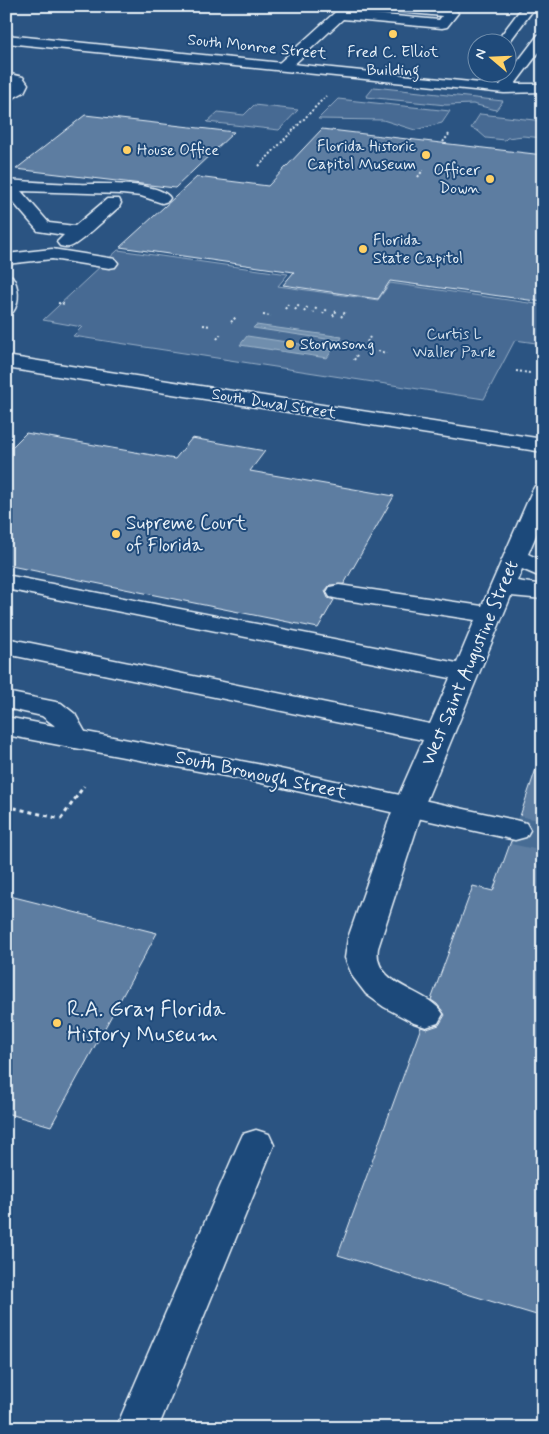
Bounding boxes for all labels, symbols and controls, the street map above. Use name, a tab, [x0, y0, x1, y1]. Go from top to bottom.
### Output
marker: Fred C. Elliot Building	[387, 28, 399, 40]
street label: South Monroe Street	[186, 29, 328, 65]
north arrow	[466, 32, 516, 82]
place label: Fred C. Elliot Building	[347, 42, 439, 82]
text: N	[471, 47, 491, 61]
place label: Florida Historic Capitol Museum	[307, 136, 416, 175]
place label: House Office	[137, 140, 219, 161]
marker: House Office	[121, 144, 133, 156]
marker: Florida Historic Capitol Museum	[420, 149, 432, 161]
place label: Officer Down	[433, 160, 480, 199]
marker: Officer Down	[484, 173, 496, 185]
place label: Florida State Capitol	[373, 230, 463, 269]
marker: Florida State Capitol	[357, 243, 369, 255]
park label: Curtis L Waller Park	[413, 324, 495, 363]
place label: Stormsong	[300, 334, 375, 355]
marker: Stormsong	[284, 338, 296, 350]
street label: South Duval Street	[210, 384, 339, 424]
place label: Supreme Court of Florida	[126, 511, 247, 558]
marker: Supreme Court of Florida	[110, 528, 122, 540]
street label: West Saint Augustine Street	[415, 556, 526, 770]
street label: South Bronough Street	[172, 745, 349, 808]
place label: R.A. Gray Florida History Museum	[67, 996, 226, 1049]
marker: R.A. Gray Florida History Museum	[51, 1017, 63, 1029]

